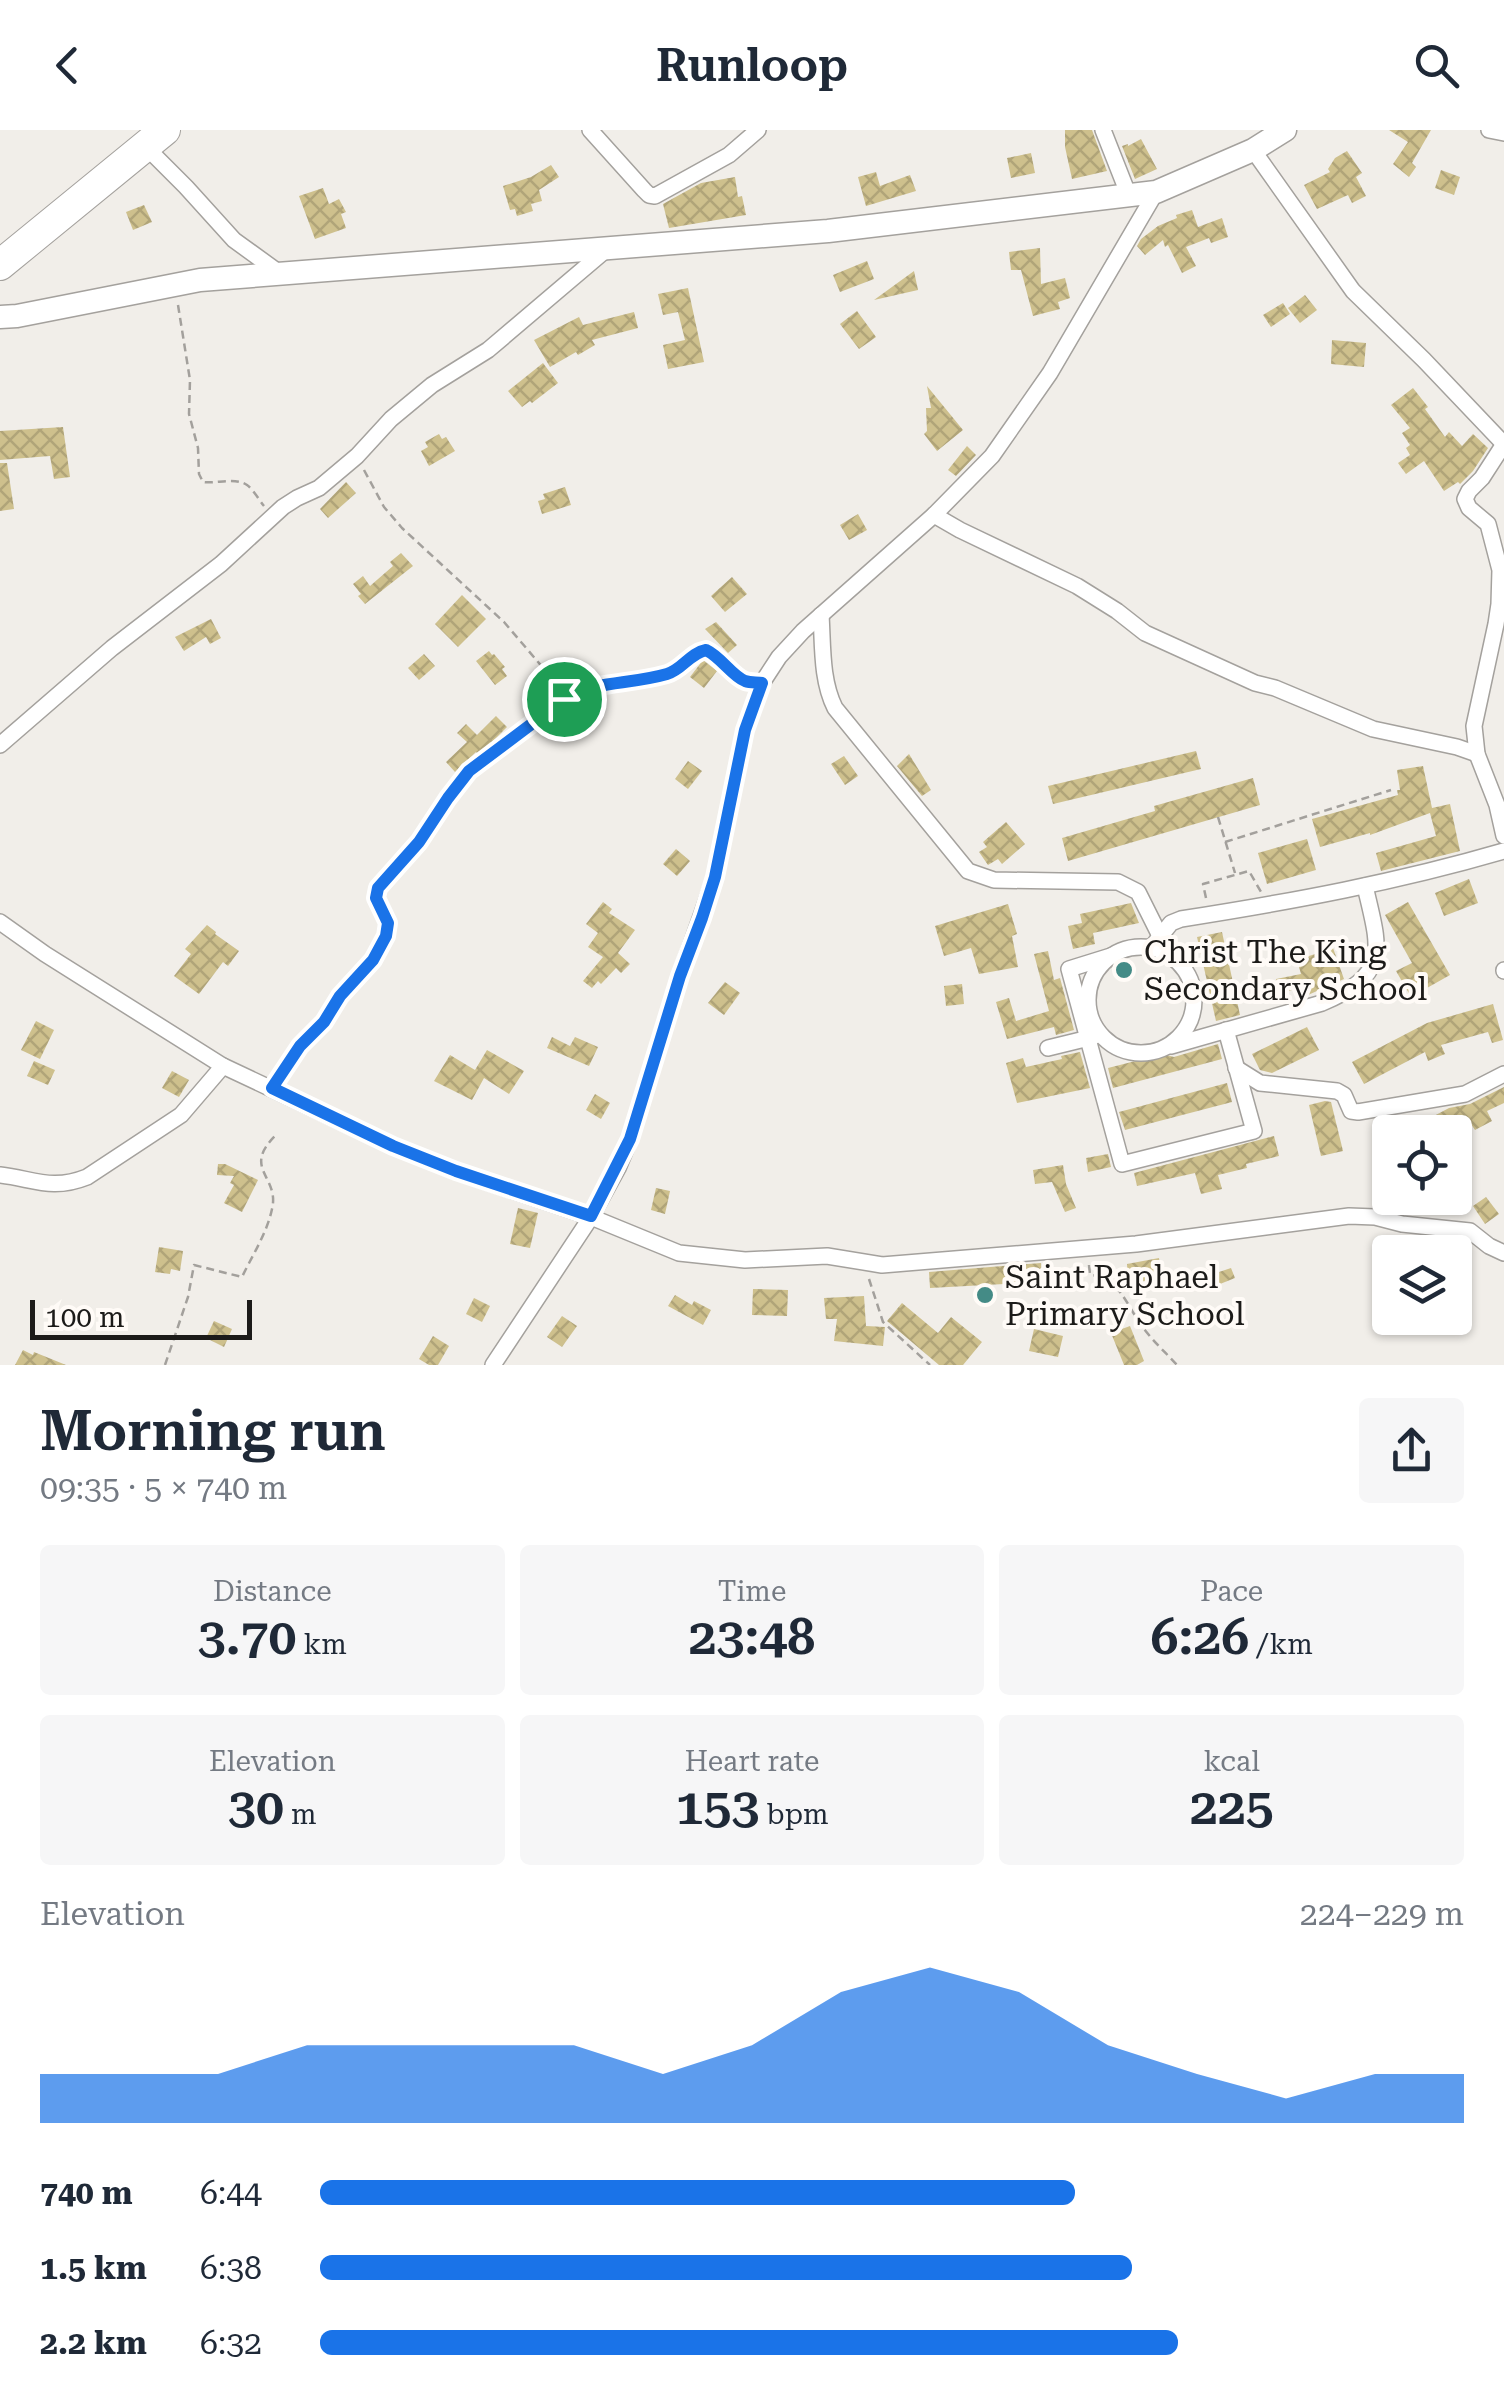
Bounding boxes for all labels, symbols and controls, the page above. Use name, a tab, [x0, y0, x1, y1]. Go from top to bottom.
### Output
icon: back	[40, 38, 95, 93]
icon: search	[1409, 38, 1464, 93]
text: Runloop	[656, 39, 848, 92]
pin	[522, 657, 607, 742]
icon: arrive	[537, 672, 592, 727]
place label: Christ The King Secondary School	[1144, 933, 1427, 1008]
marker: Christ The King Secondary School	[1113, 959, 1135, 981]
map controls	[1372, 1115, 1472, 1335]
button: locate	[1372, 1115, 1472, 1215]
button: layers	[1372, 1235, 1472, 1335]
place label: Saint Raphael Primary School	[1005, 1258, 1245, 1333]
marker: Saint Raphael Primary School	[974, 1284, 996, 1306]
scale bar	[30, 1295, 252, 1340]
text: 100 m	[45, 1301, 125, 1334]
button: share	[1359, 1398, 1464, 1503]
text: Morning run	[40, 1399, 386, 1463]
text: 09:35 · 5 × 740 m	[40, 1469, 287, 1507]
text: Distance	[213, 1575, 332, 1608]
text: Time	[718, 1575, 786, 1608]
text: Pace	[1200, 1575, 1263, 1608]
text: 3.70	[198, 1608, 297, 1666]
text: 23:48	[689, 1608, 815, 1666]
text: 6:26	[1151, 1608, 1249, 1666]
text: km	[297, 1628, 347, 1661]
text: /km	[1249, 1628, 1313, 1661]
text: Elevation	[209, 1745, 336, 1778]
text: Heart rate	[685, 1745, 819, 1778]
text: kcal	[1203, 1745, 1260, 1778]
text: 30	[228, 1778, 284, 1836]
text: 153	[675, 1778, 759, 1836]
text: 225	[1190, 1778, 1274, 1836]
text: m	[284, 1798, 317, 1831]
text: bpm	[759, 1798, 828, 1831]
text: Elevation	[40, 1895, 185, 1933]
text: 224–229 m	[1300, 1895, 1464, 1933]
text: 740 m	[40, 2174, 133, 2212]
text: 6:44	[200, 2174, 262, 2212]
text: 1.5 km	[40, 2249, 147, 2287]
text: 6:38	[200, 2249, 262, 2287]
text: 2.2 km	[40, 2324, 147, 2362]
text: 6:32	[200, 2324, 262, 2362]

